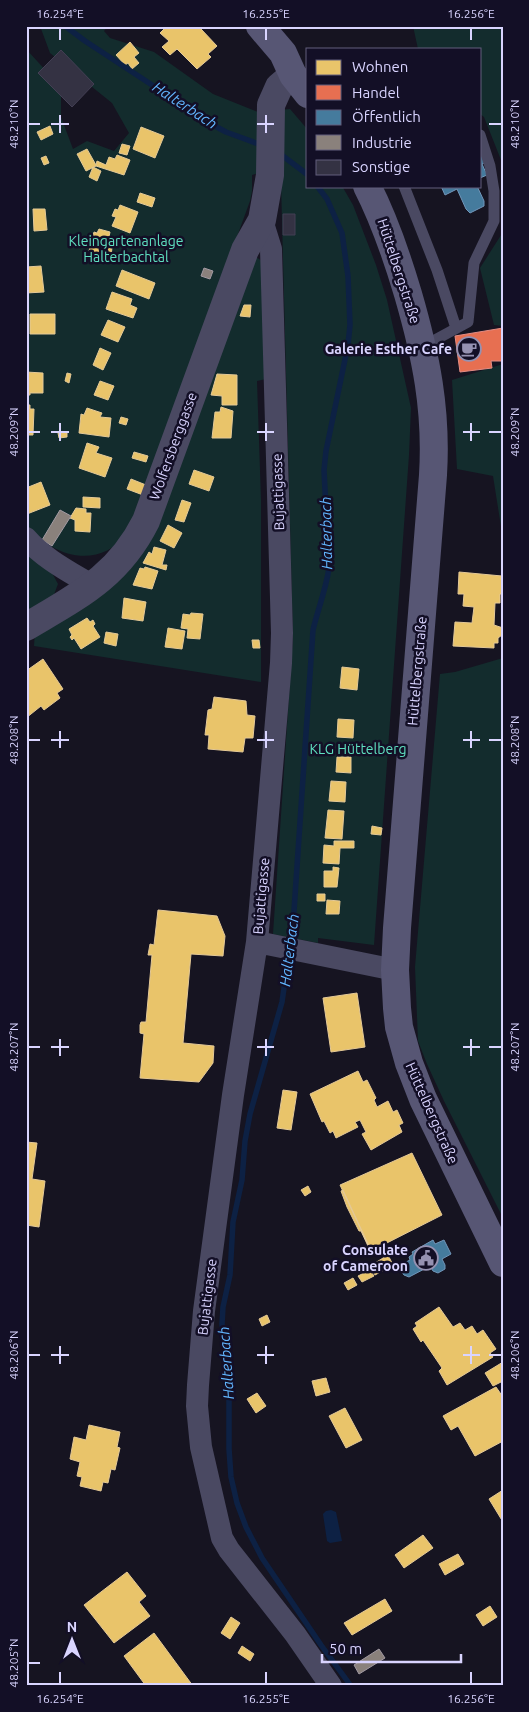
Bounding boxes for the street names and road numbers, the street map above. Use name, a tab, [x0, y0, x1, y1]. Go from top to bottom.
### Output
street label: Hüttelbergstraße	[374, 216, 424, 326]
street label: Wolfersberggasse	[146, 390, 200, 502]
street label: Bujattigasse	[269, 453, 287, 531]
street label: Hüttelbergstraße	[404, 616, 430, 726]
street label: Bujattigasse	[250, 857, 272, 935]
street label: Hüttelbergstraße	[402, 1060, 462, 1166]
street label: Bujattigasse	[194, 1258, 220, 1336]

